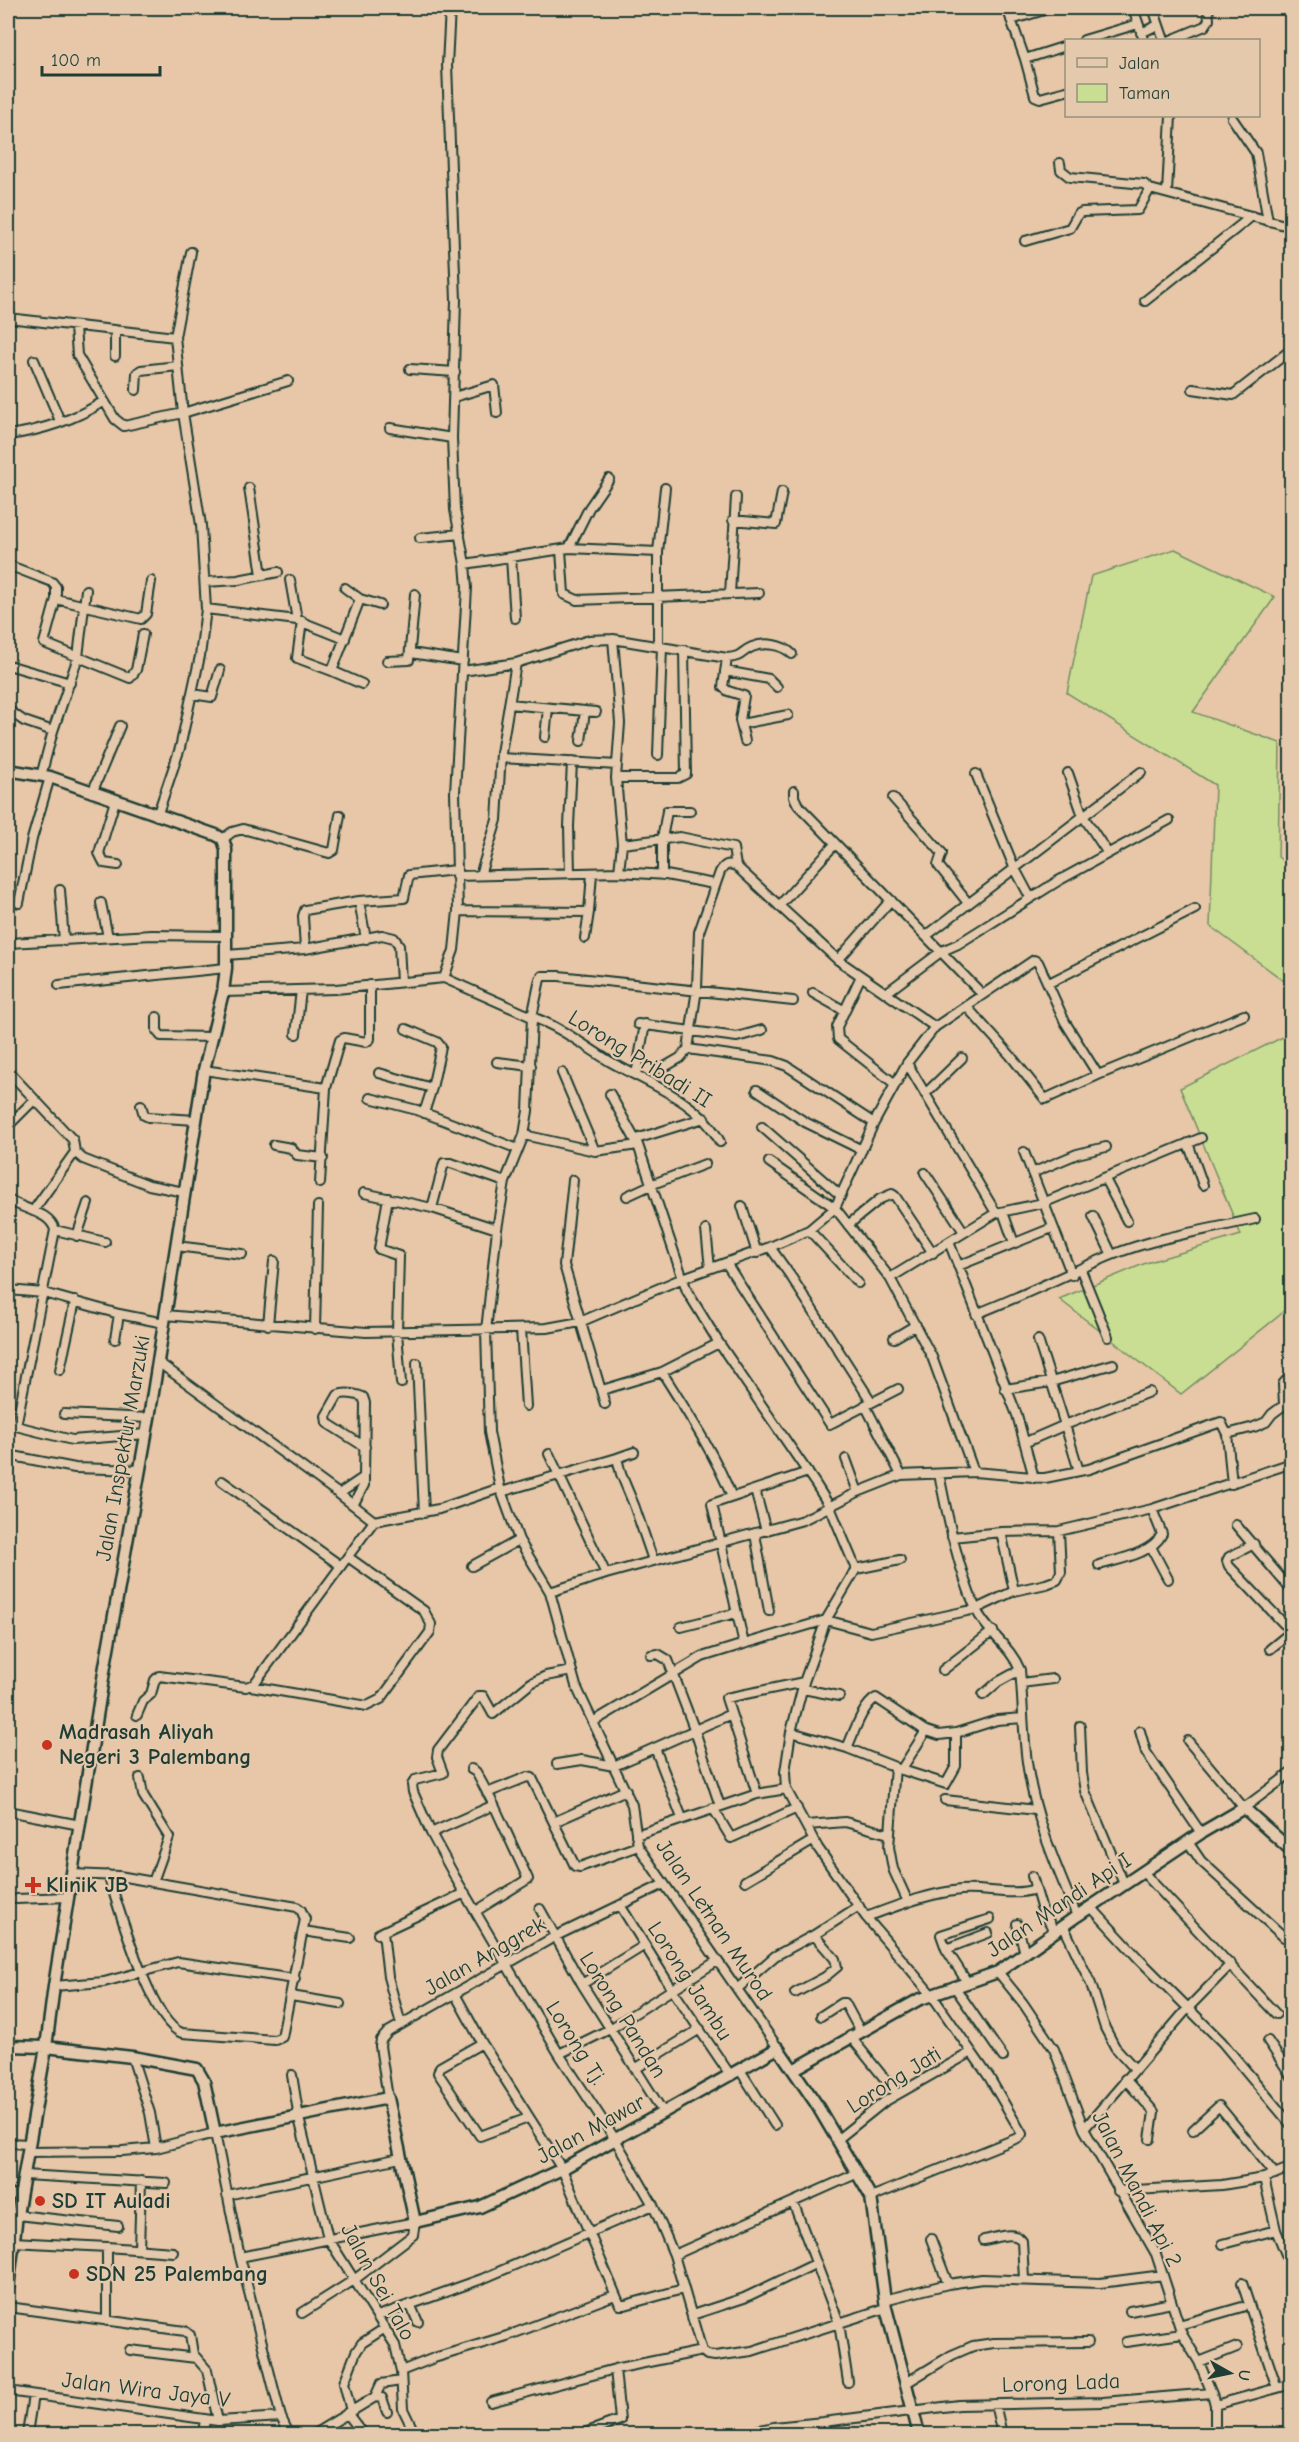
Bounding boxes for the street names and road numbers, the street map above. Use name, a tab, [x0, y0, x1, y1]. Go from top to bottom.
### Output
street label: Lorong Pribadi II	[564, 1005, 716, 1113]
street label: Jalan Inspektur Marzuki	[90, 1333, 156, 1563]
street label: Jalan Letnan Murod	[650, 1834, 778, 2006]
street label: Jalan Mandi Api I	[982, 1847, 1136, 1963]
street label: Jalan Anggrek	[420, 1911, 550, 2001]
street label: Lorong Jambu	[642, 1917, 738, 2045]
street label: Lorong Pandan	[574, 1947, 672, 2083]
street label: Lorong Tj.	[540, 1996, 612, 2090]
street label: Lorong Jati	[842, 2041, 946, 2119]
street label: Jalan Mawar	[532, 2088, 650, 2169]
street label: Jalan Mandi Api 2	[1087, 2107, 1187, 2271]
street label: Jalan Sei Talo	[335, 2219, 421, 2345]
street label: Jalan Wira Jaya V	[60, 2367, 232, 2413]
street label: Lorong Lada	[1001, 2368, 1121, 2398]

